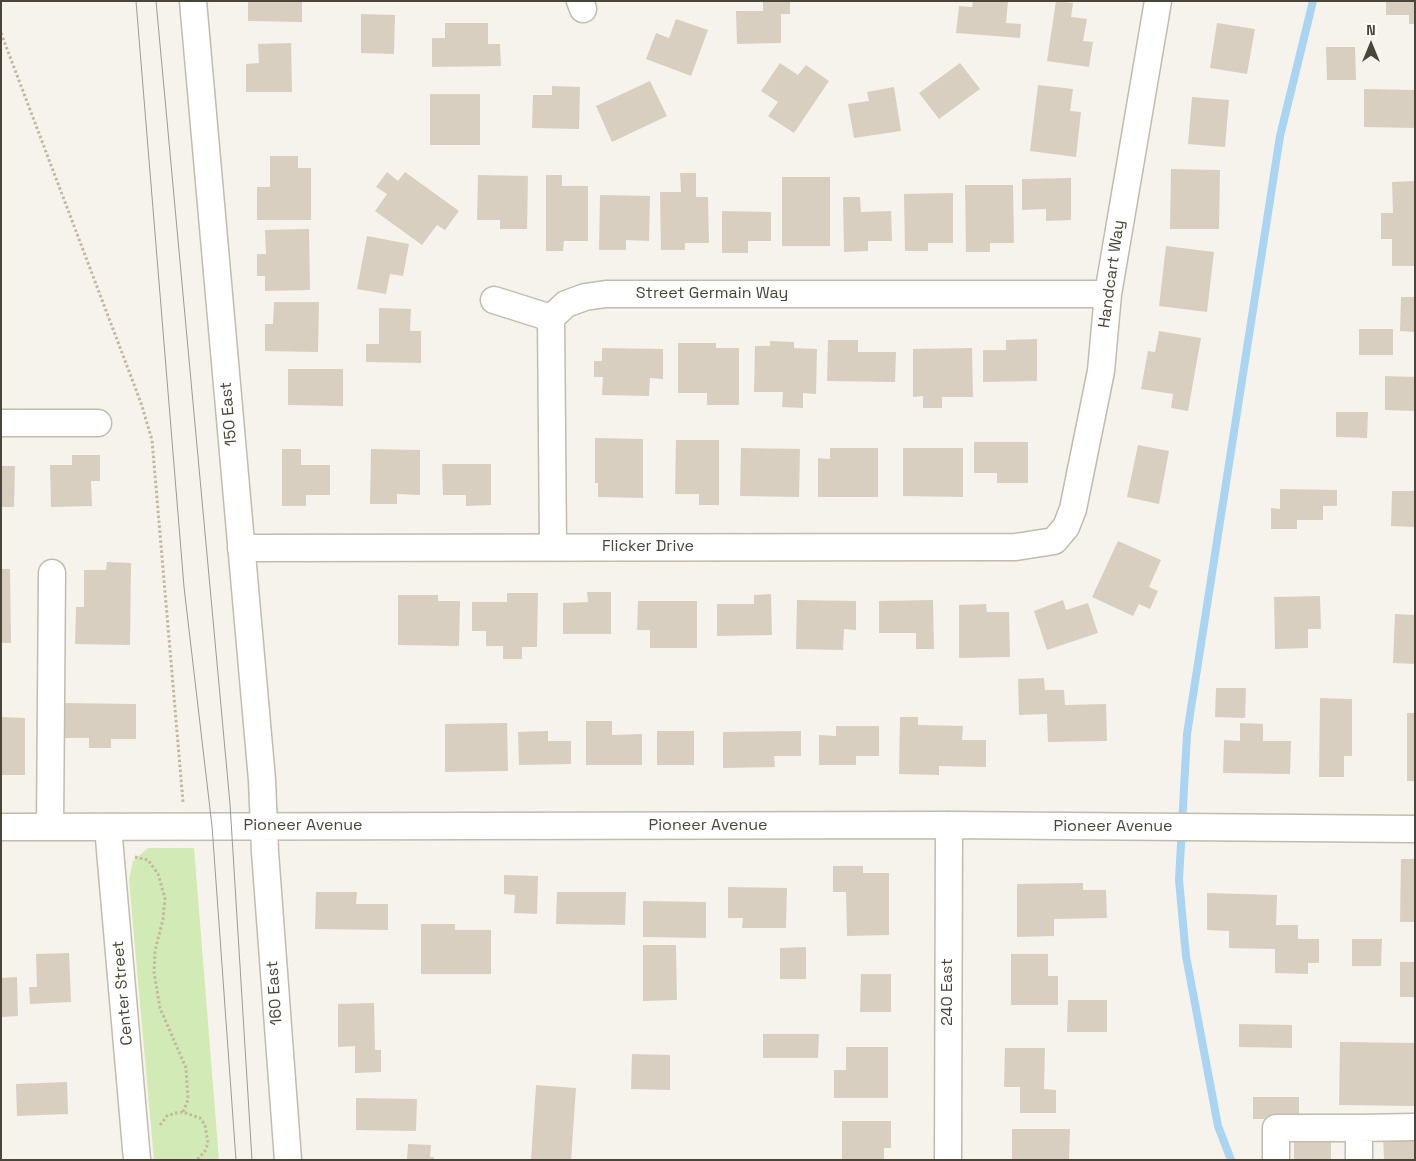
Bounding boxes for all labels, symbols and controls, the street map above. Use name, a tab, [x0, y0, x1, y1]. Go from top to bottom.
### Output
north arrow	[1346, 20, 1396, 70]
text: N	[1366, 21, 1376, 39]
street label: Handcart Way	[1095, 219, 1129, 329]
street label: Street Germain Way	[636, 284, 788, 304]
street label: 150 East	[217, 381, 241, 447]
street label: Flicker Drive	[602, 537, 694, 557]
street label: Pioneer Avenue	[244, 816, 362, 836]
street label: Pioneer Avenue	[649, 816, 767, 836]
street label: Pioneer Avenue	[1054, 817, 1172, 837]
street label: Center Street	[109, 940, 137, 1046]
street label: 240 East	[938, 958, 958, 1026]
street label: 160 East	[263, 960, 287, 1026]

